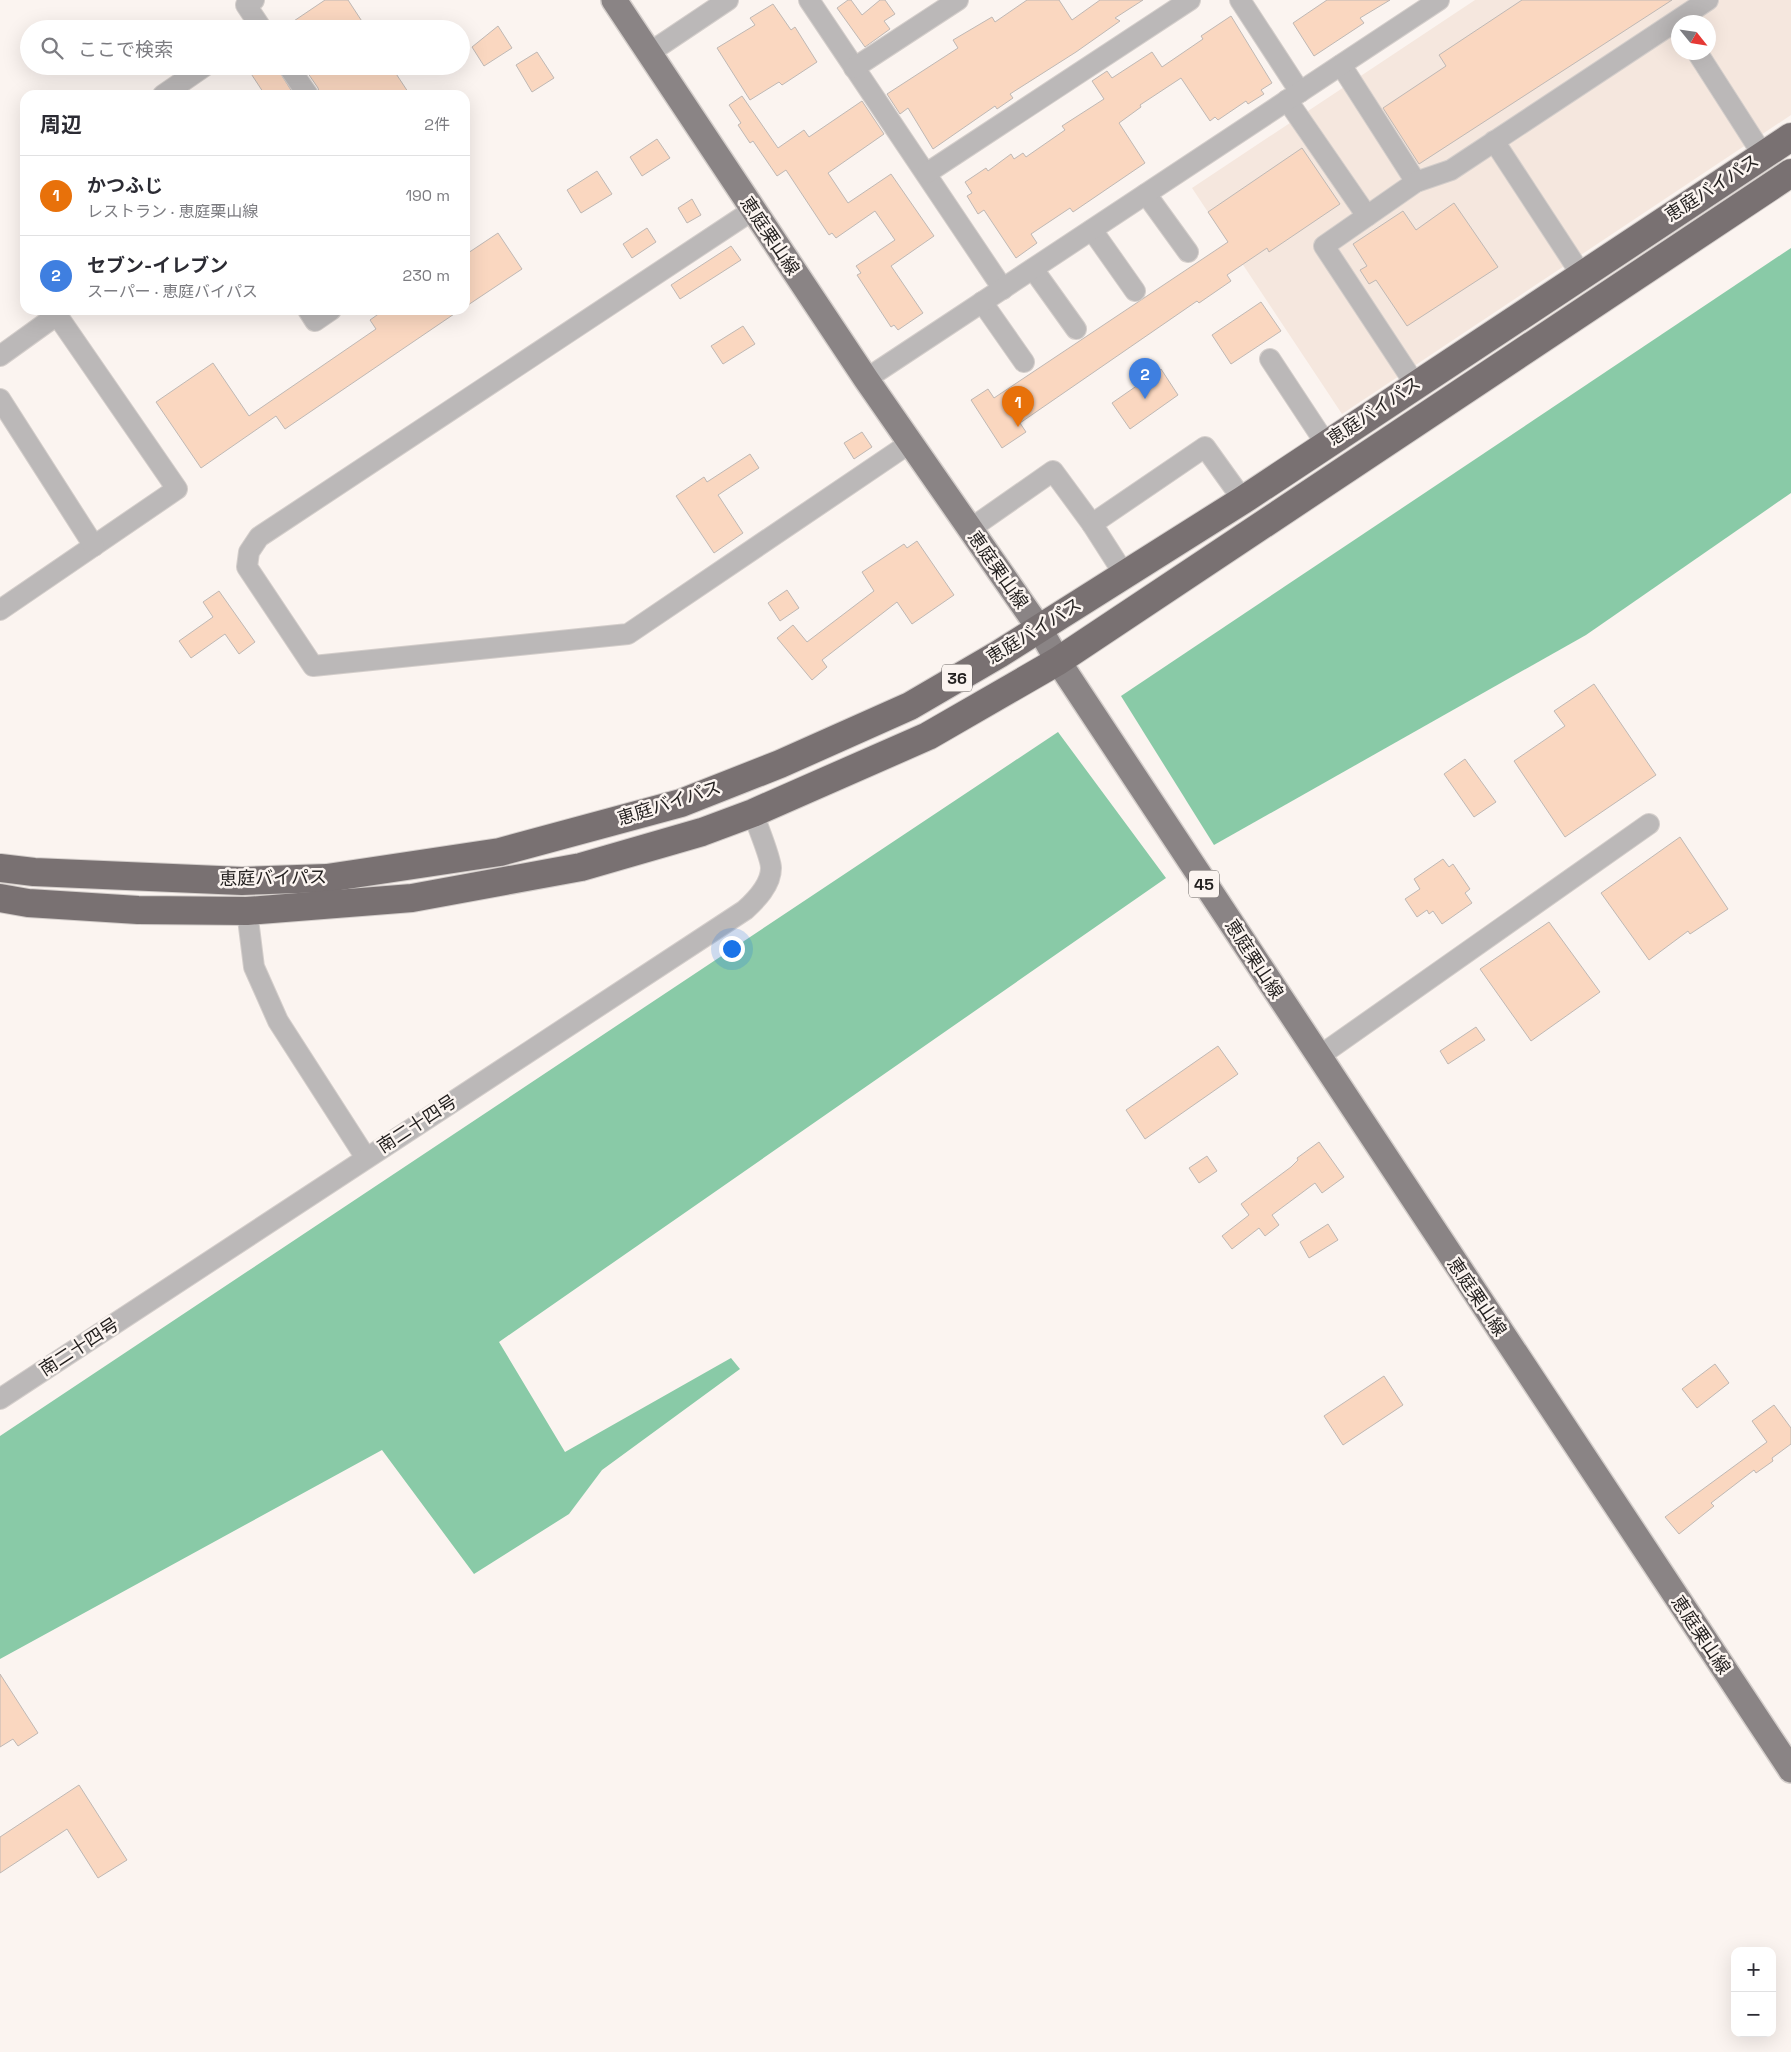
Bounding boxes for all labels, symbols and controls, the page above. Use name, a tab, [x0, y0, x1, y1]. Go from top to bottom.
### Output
north arrow	[1671, 15, 1716, 60]
search box	[20, 20, 470, 75]
icon: search	[38, 34, 66, 62]
text: ここで検索	[78, 37, 173, 62]
text: 周辺	[40, 111, 82, 138]
text: 2件	[424, 114, 450, 135]
street label: 恵庭バイパス	[1660, 149, 1763, 227]
text: かつふじ	[87, 173, 163, 198]
text: 1	[52, 185, 60, 206]
text: 190 m	[405, 185, 450, 206]
street label: 恵庭栗山線	[736, 192, 805, 279]
text: レストラン · 恵庭栗山線	[87, 201, 258, 222]
text: セブン-イレブン	[87, 253, 228, 278]
text: 2	[51, 265, 61, 286]
text: 230 m	[403, 265, 450, 286]
text: スーパー · 恵庭バイパス	[87, 281, 258, 302]
pin: 2	[1129, 358, 1161, 399]
street label: 恵庭バイパス	[1323, 371, 1425, 450]
pin: 1	[1002, 386, 1034, 427]
street label: 恵庭栗山線	[963, 526, 1034, 613]
street label: 恵庭バイパス	[982, 592, 1085, 669]
road number: 36	[942, 664, 972, 691]
street label: 恵庭バイパス	[614, 775, 724, 830]
street label: 恵庭バイパス	[219, 865, 327, 890]
road number: 45	[1189, 871, 1219, 898]
street label: 恵庭栗山線	[1220, 915, 1289, 1003]
your location	[719, 936, 745, 962]
street label: 南二十四号	[373, 1089, 461, 1158]
street label: 恵庭栗山線	[1443, 1253, 1512, 1340]
street label: 南二十四号	[35, 1312, 123, 1381]
street label: 恵庭栗山線	[1667, 1591, 1736, 1678]
map controls	[1731, 1947, 1776, 2037]
button: +	[1731, 1947, 1776, 1992]
button: −	[1731, 1992, 1776, 2037]

